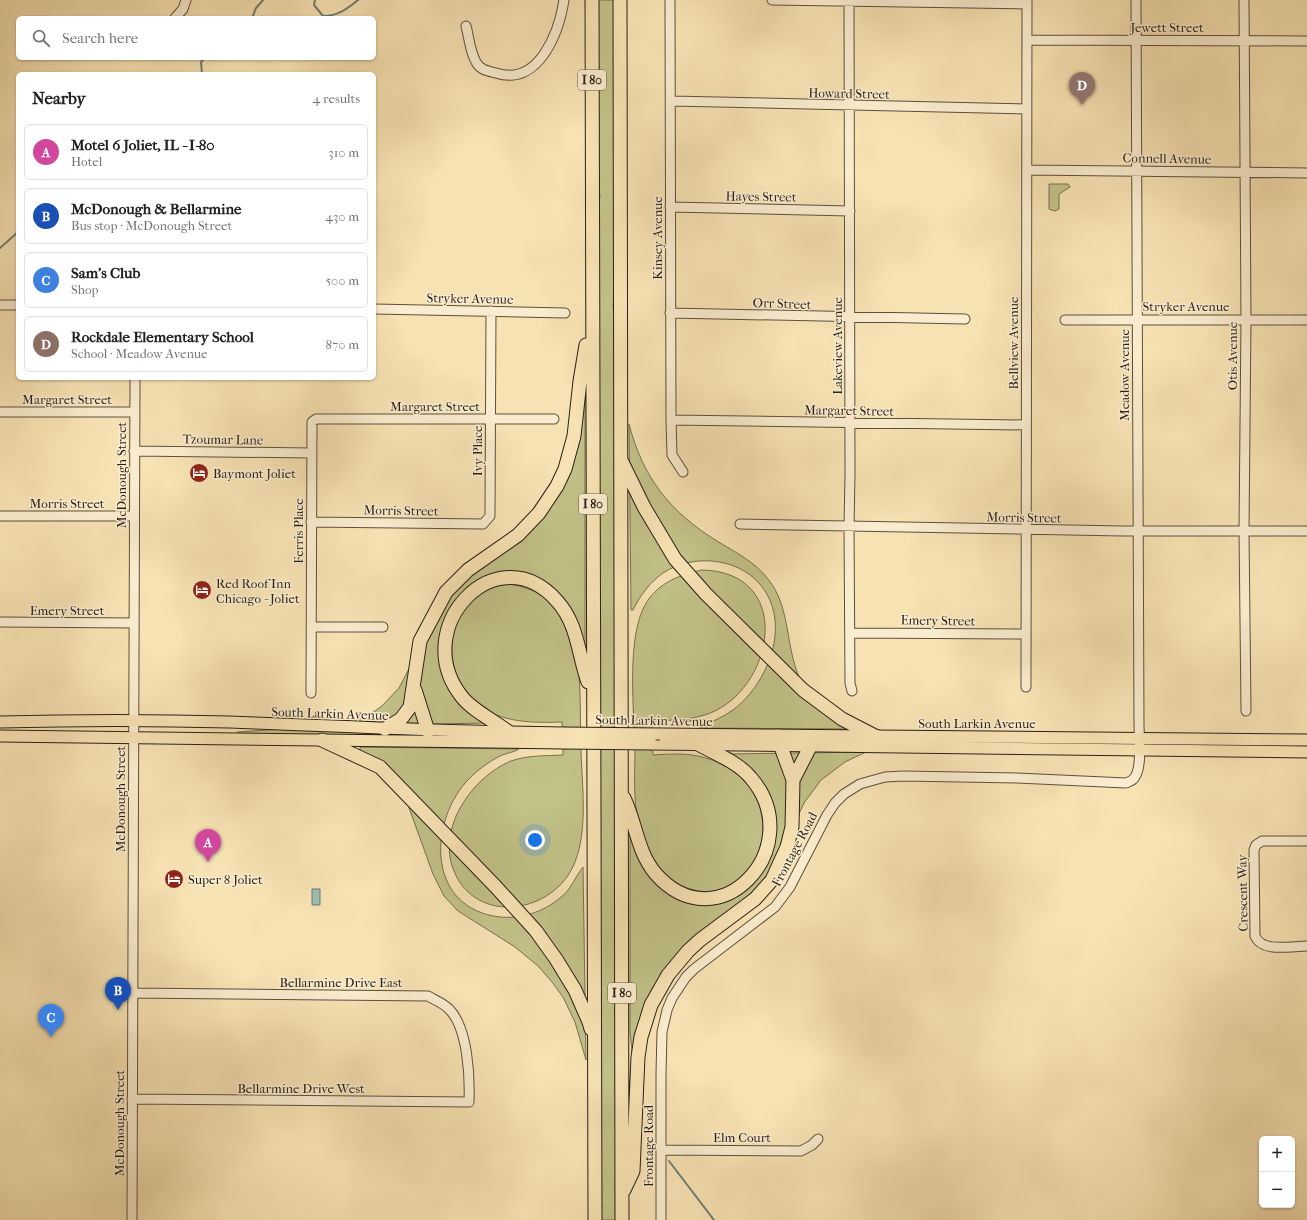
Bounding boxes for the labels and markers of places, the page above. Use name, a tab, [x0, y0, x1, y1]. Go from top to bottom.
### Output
pin: D	[1069, 72, 1095, 105]
hotel icon: Baymont Joliet	[188, 462, 210, 484]
place label: Baymont Joliet	[213, 466, 296, 481]
place label: Red Roof Inn Chicago - Joliet	[216, 576, 300, 606]
hotel icon: Red Roof Inn Chicago - Joliet	[191, 579, 213, 601]
pin: A	[195, 829, 221, 862]
hotel icon: Super 8 Joliet	[163, 868, 185, 890]
place label: Super 8 Joliet	[188, 872, 263, 887]
pin: B	[105, 977, 131, 1010]
pin: C	[38, 1004, 64, 1037]

